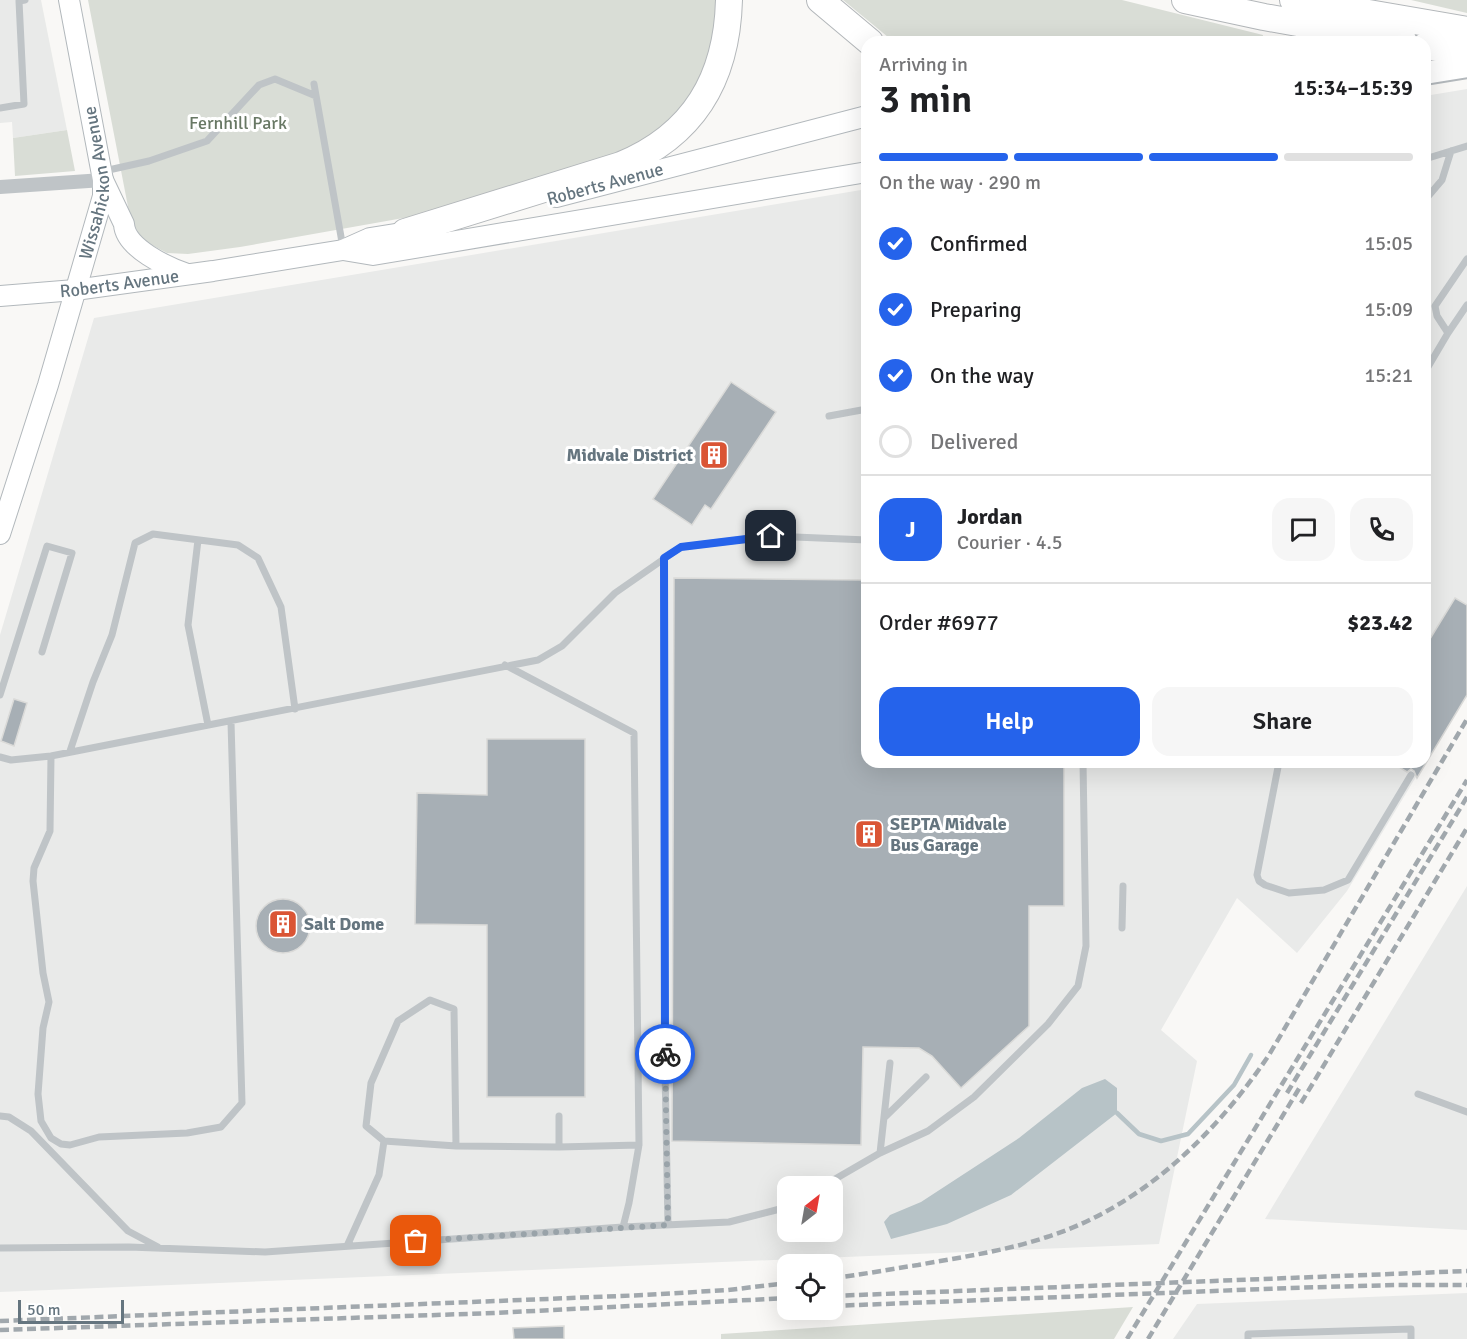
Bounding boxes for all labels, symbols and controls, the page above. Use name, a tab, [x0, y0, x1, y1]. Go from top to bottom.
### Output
text: Arriving in	[879, 52, 968, 77]
text: 15:34–15:39	[1294, 74, 1413, 101]
text: 3 min	[879, 75, 972, 123]
street label: Wissahickon Avenue	[74, 104, 115, 262]
park label: Fernhill Park	[189, 112, 287, 134]
street label: Roberts Avenue	[544, 158, 666, 210]
text: On the way · 290 m	[879, 170, 1041, 195]
icon: check	[879, 227, 912, 260]
text: Confirmed	[930, 230, 1028, 257]
text: 15:05	[1364, 231, 1413, 256]
street label: Roberts Avenue	[59, 265, 180, 302]
icon: check	[879, 293, 912, 326]
text: Preparing	[930, 296, 1022, 323]
text: 15:09	[1364, 297, 1413, 322]
icon: check	[879, 359, 912, 392]
text: On the way	[930, 362, 1034, 389]
text: 15:21	[1364, 363, 1413, 388]
text: Delivered	[930, 428, 1018, 455]
building icon: Midvale District	[698, 439, 730, 471]
place label: Midvale District	[567, 444, 693, 466]
button: chat	[1272, 498, 1335, 561]
button: phone	[1350, 498, 1413, 561]
text: Jordan	[957, 503, 1023, 530]
pin	[745, 510, 796, 561]
text: J	[905, 516, 916, 543]
icon: home	[754, 519, 787, 552]
text: Courier · 4.5	[957, 530, 1063, 555]
text: Order #6977	[879, 609, 999, 636]
text: $23.42	[1347, 609, 1413, 636]
button: Help	[879, 687, 1140, 756]
button: Share	[1152, 687, 1413, 756]
place label: SEPTA Midvale Bus Garage	[890, 813, 1007, 856]
building icon: SEPTA Midvale Bus Garage	[853, 818, 885, 850]
building icon: Salt Dome	[267, 908, 299, 940]
place label: Salt Dome	[304, 913, 384, 935]
courier	[635, 1024, 695, 1084]
icon: bike	[649, 1038, 682, 1071]
north arrow	[777, 1176, 843, 1242]
map controls	[777, 1176, 843, 1320]
pin	[390, 1215, 441, 1266]
icon: bag	[399, 1224, 432, 1257]
button: locate	[777, 1254, 843, 1320]
scale bar	[18, 1297, 124, 1324]
text: 50 m	[27, 1300, 61, 1320]

